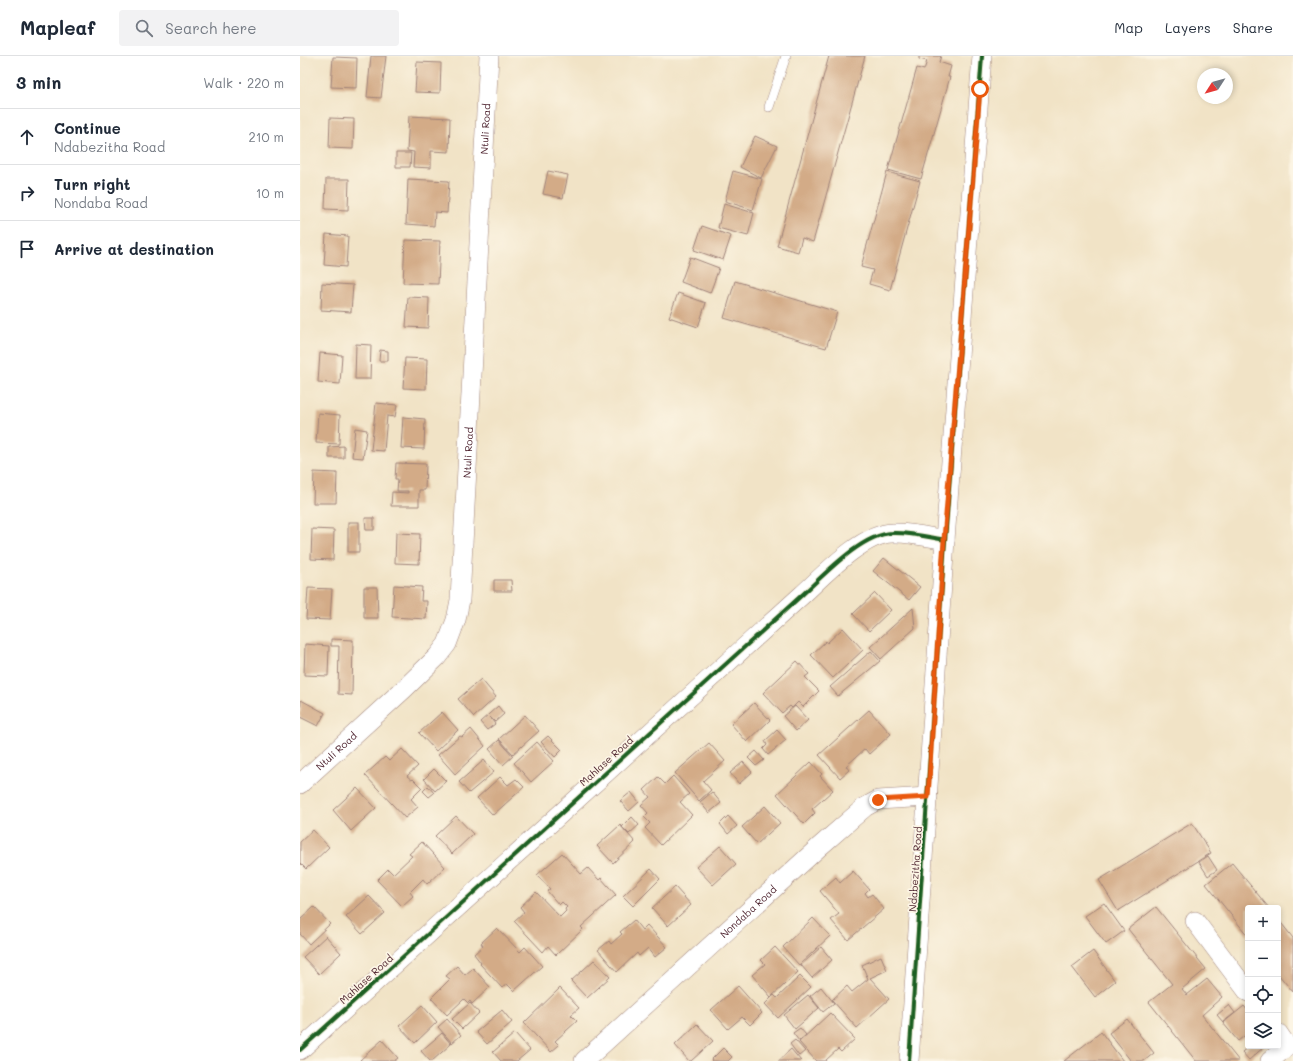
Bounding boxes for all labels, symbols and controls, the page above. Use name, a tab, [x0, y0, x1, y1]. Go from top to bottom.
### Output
search box	[119, 10, 399, 46]
text: Mapleaf	[20, 15, 95, 40]
icon: search	[133, 17, 155, 39]
text: Search here	[165, 18, 257, 38]
text: Map	[1114, 18, 1143, 37]
text: Layers	[1165, 18, 1211, 37]
text: Share	[1233, 18, 1273, 37]
north arrow	[1197, 68, 1233, 104]
text: 3 min	[16, 71, 61, 93]
text: Walk · 220 m	[203, 74, 284, 91]
route start	[971, 80, 989, 98]
street label: Ntuli Road	[477, 103, 493, 155]
text: Continue	[54, 118, 121, 138]
icon: ahead	[16, 126, 38, 148]
text: 210 m	[248, 128, 284, 145]
text: Ndabezitha Road	[54, 138, 165, 155]
text: Turn right	[54, 174, 131, 194]
icon: right	[16, 182, 38, 204]
text: 10 m	[256, 184, 284, 201]
text: Nondaba Road	[54, 194, 148, 211]
icon: arrive	[16, 238, 38, 260]
text: Arrive at destination	[54, 239, 214, 259]
street label: Ntuli Road	[460, 427, 476, 478]
street label: Ntuli Road	[313, 729, 360, 773]
street label: Mahlase Road	[576, 733, 636, 789]
route end	[869, 791, 887, 809]
street label: Ndabezitha Road	[905, 826, 925, 912]
street label: Nondaba Road	[717, 882, 780, 941]
map controls	[1245, 905, 1281, 1049]
button: +	[1245, 905, 1281, 941]
button: −	[1245, 941, 1281, 977]
street label: Mahlase Road	[336, 951, 396, 1007]
button: locate	[1245, 977, 1281, 1013]
button: layers	[1245, 1013, 1281, 1049]

